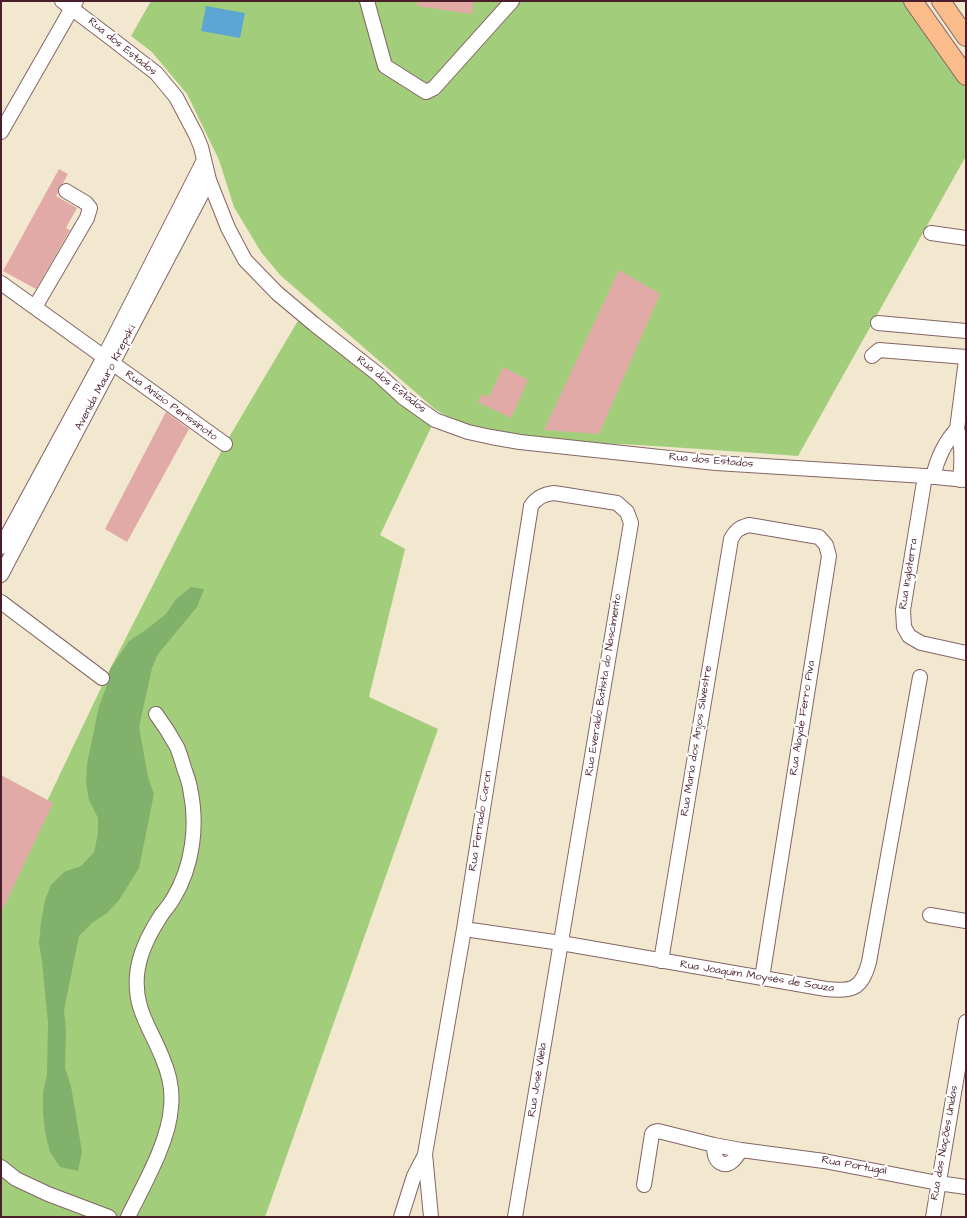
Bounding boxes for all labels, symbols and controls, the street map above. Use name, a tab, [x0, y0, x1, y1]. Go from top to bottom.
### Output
street label: Rua dos Estados	[85, 15, 159, 79]
street label: Avenida Mauro Krepski	[73, 323, 139, 433]
street label: Rua dos Estados	[354, 354, 428, 416]
street label: Rua Anízio Perissinoto	[122, 368, 220, 444]
street label: Rua dos Estados	[668, 451, 754, 471]
street label: Rua Inglaterra	[897, 538, 921, 610]
street label: Rua Everaldo Batista do Nascimento	[583, 593, 625, 777]
street label: Rua Alayde Ferro Piva	[787, 660, 819, 776]
street label: Rua Maria dos Anjos Silvestre	[679, 665, 715, 817]
street label: Rua Fernado Caron	[467, 770, 495, 872]
street label: Rua Joaquim Moysés de Souza	[679, 958, 835, 996]
street label: Rua José Vilela	[526, 1042, 550, 1118]
street label: Rua das Nações Unidas	[928, 1085, 962, 1201]
street label: Rua Portugal	[820, 1154, 888, 1178]

